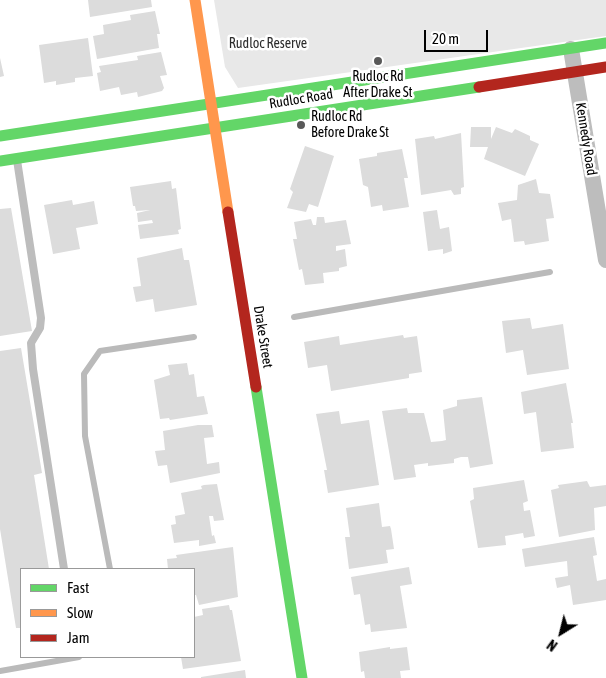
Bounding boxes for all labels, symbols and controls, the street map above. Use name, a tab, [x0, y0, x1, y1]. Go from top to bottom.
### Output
scale bar	[426, 20, 490, 52]
text: 20 m	[432, 30, 459, 47]
park label: Rudloc Reserve	[229, 36, 307, 52]
marker: Rudloc Rd After Drake St	[372, 55, 384, 67]
place label: Rudloc Rd After Drake St	[343, 69, 413, 102]
street label: Rudloc Road	[268, 86, 334, 112]
street label: Kennedy Road	[572, 101, 600, 177]
place label: Rudloc Rd Before Drake St	[311, 109, 389, 142]
marker: Rudloc Rd Before Drake St	[295, 119, 307, 131]
street label: Drake Street	[250, 305, 276, 369]
legend	[20, 568, 195, 658]
text: Fast	[67, 579, 89, 596]
text: Slow	[67, 604, 93, 621]
north arrow	[536, 608, 586, 658]
text: Jam	[67, 629, 90, 646]
text: N	[544, 636, 560, 654]

